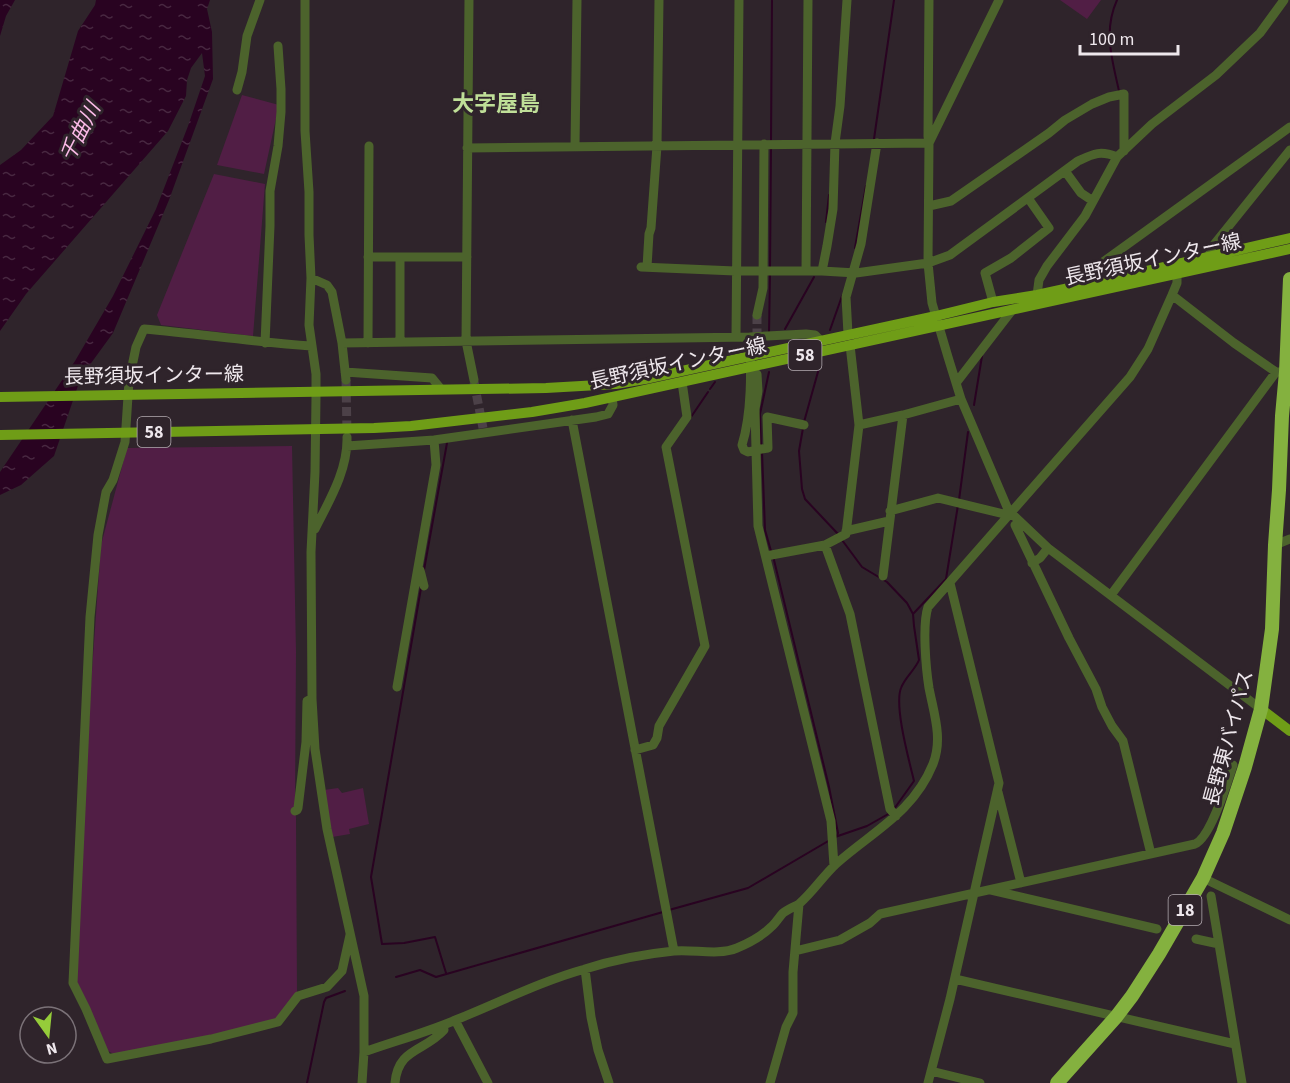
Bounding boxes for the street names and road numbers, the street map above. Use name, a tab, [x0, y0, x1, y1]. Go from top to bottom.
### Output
street label: 長野須坂インター線	[1062, 228, 1244, 292]
street label: 長野須坂インター線	[587, 332, 769, 396]
road number: 58	[788, 340, 822, 370]
street label: 長野須坂インター線	[64, 360, 244, 392]
road number: 58	[138, 417, 170, 447]
street label: 長野東バイパス	[1197, 667, 1261, 809]
road number: 18	[1168, 895, 1202, 925]

